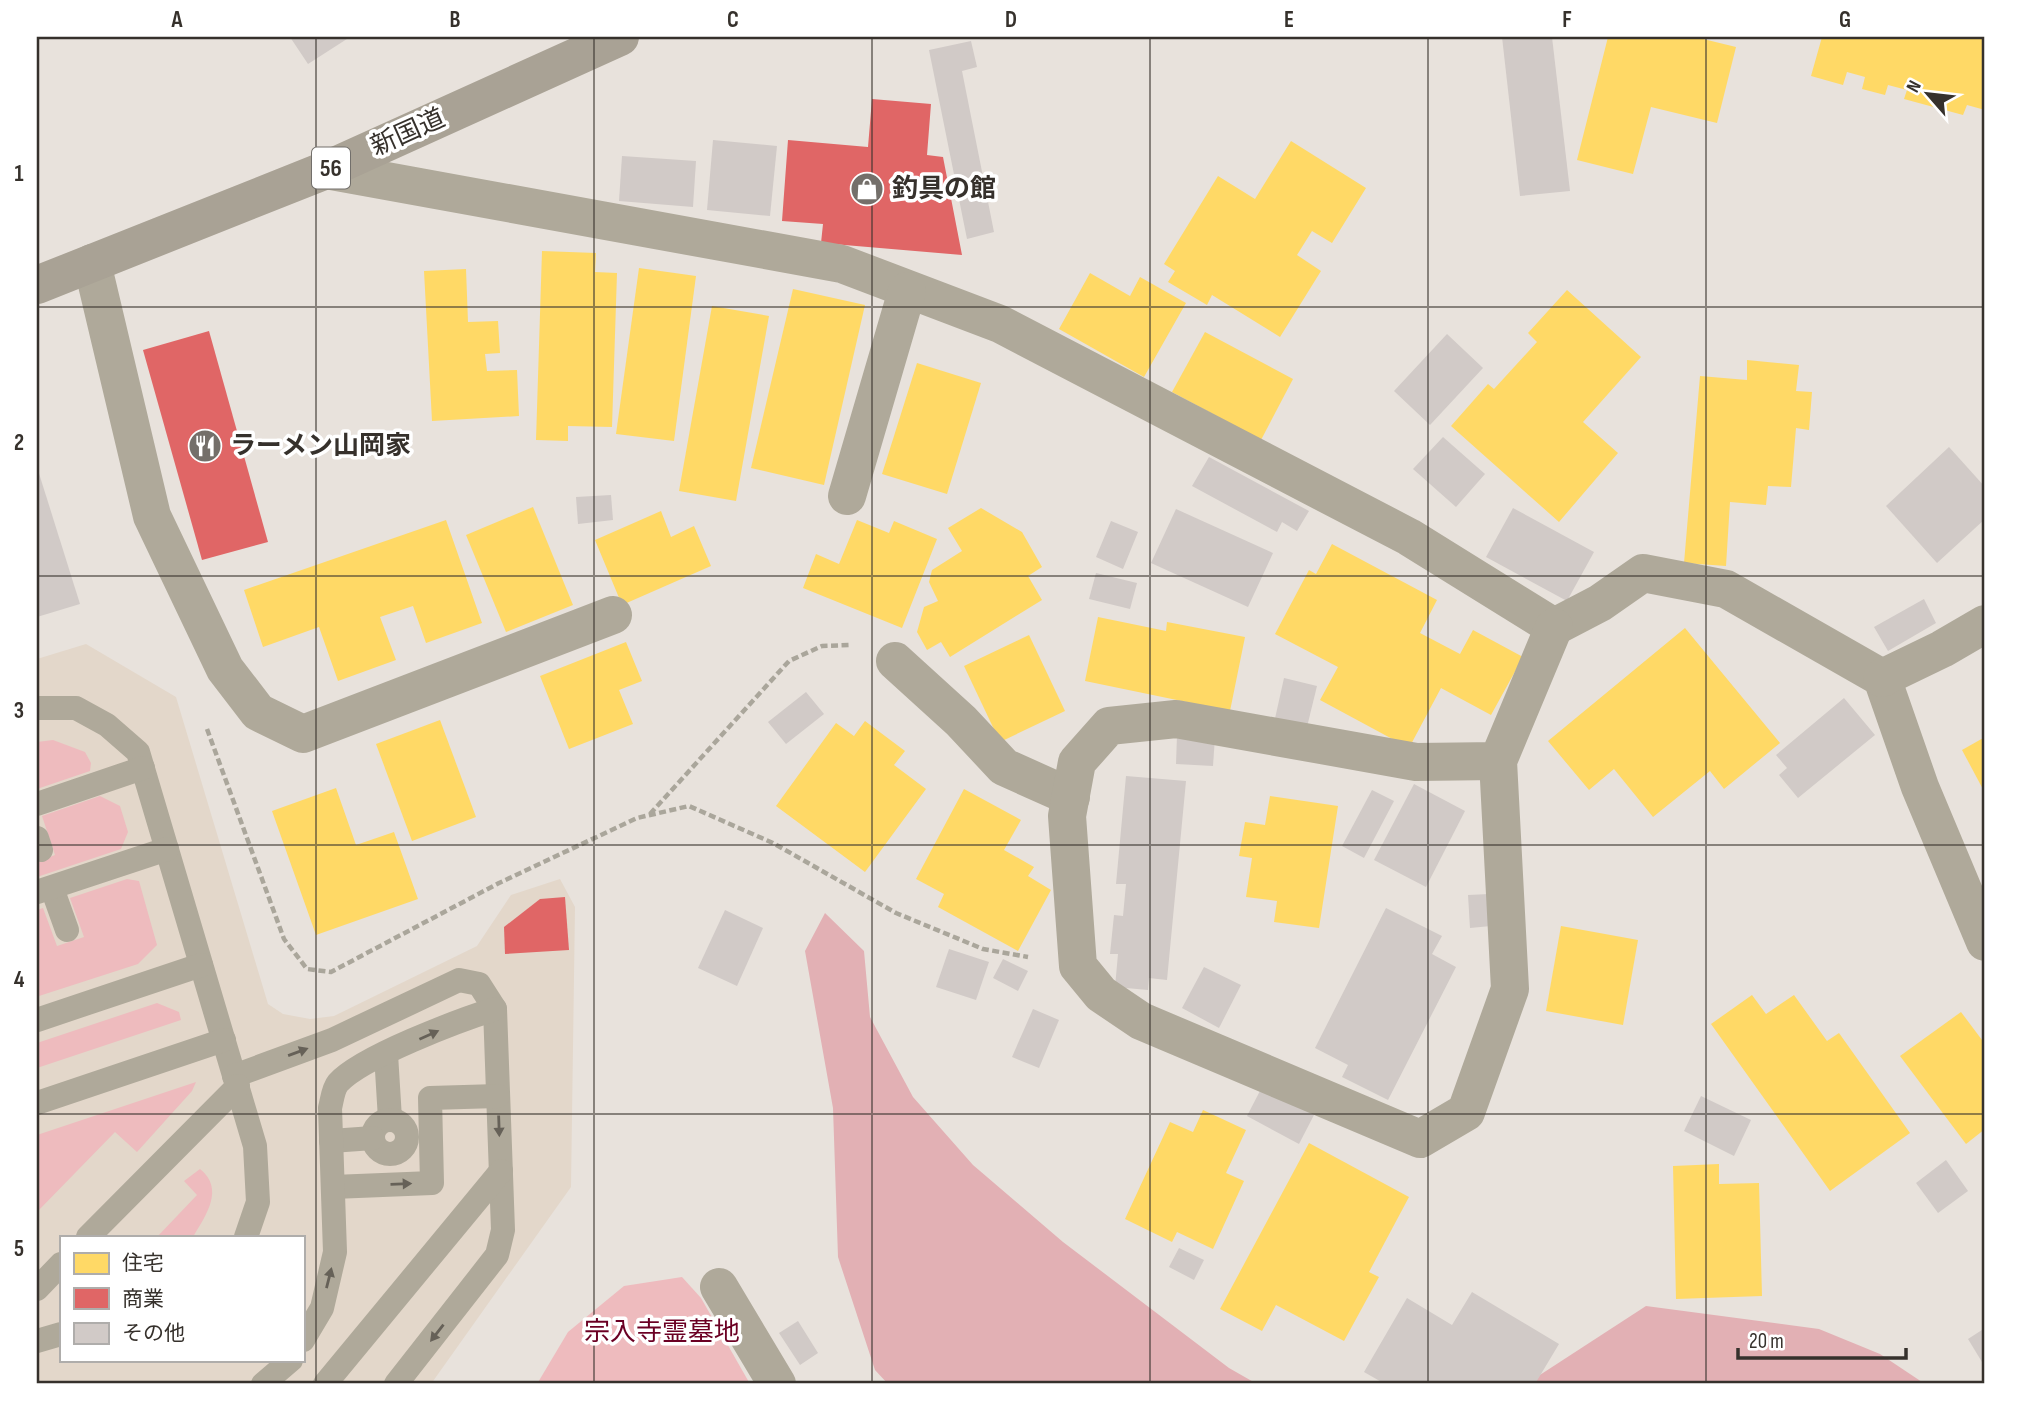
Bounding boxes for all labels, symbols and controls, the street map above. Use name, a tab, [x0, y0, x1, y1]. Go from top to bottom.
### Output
text: A	[171, 6, 184, 34]
text: B	[450, 6, 461, 34]
text: C	[727, 6, 739, 34]
text: D	[1005, 6, 1017, 34]
text: E	[1284, 6, 1294, 34]
text: F	[1562, 6, 1572, 34]
text: G	[1839, 6, 1851, 34]
north arrow	[1892, 60, 1962, 130]
text: N	[1902, 77, 1927, 97]
street label: 新国道	[366, 103, 450, 163]
road number: 56	[312, 148, 350, 188]
text: 1	[14, 160, 24, 188]
shop icon: 釣具の館	[848, 170, 886, 208]
place label: 釣具の館	[892, 174, 996, 205]
restaurant icon: ラーメン山岡家	[186, 427, 224, 465]
text: 2	[14, 429, 24, 457]
place label: ラーメン山岡家	[230, 431, 411, 462]
text: 3	[14, 697, 24, 725]
text: 4	[14, 966, 25, 994]
one-way arrow	[418, 1029, 439, 1040]
one-way arrow	[288, 1047, 309, 1058]
one-way arrow	[494, 1116, 505, 1138]
one-way arrow	[390, 1179, 412, 1190]
text: 5	[14, 1235, 24, 1263]
legend	[60, 1236, 304, 1362]
text: 住宅	[122, 1251, 164, 1276]
one-way arrow	[324, 1267, 335, 1289]
text: 商業	[122, 1287, 164, 1312]
scale bar	[1738, 1316, 1906, 1360]
park label: 宗入寺霊墓地	[584, 1317, 740, 1348]
text: その他	[122, 1321, 185, 1346]
one-way arrow	[429, 1323, 444, 1341]
text: 20 m	[1749, 1329, 1784, 1354]

